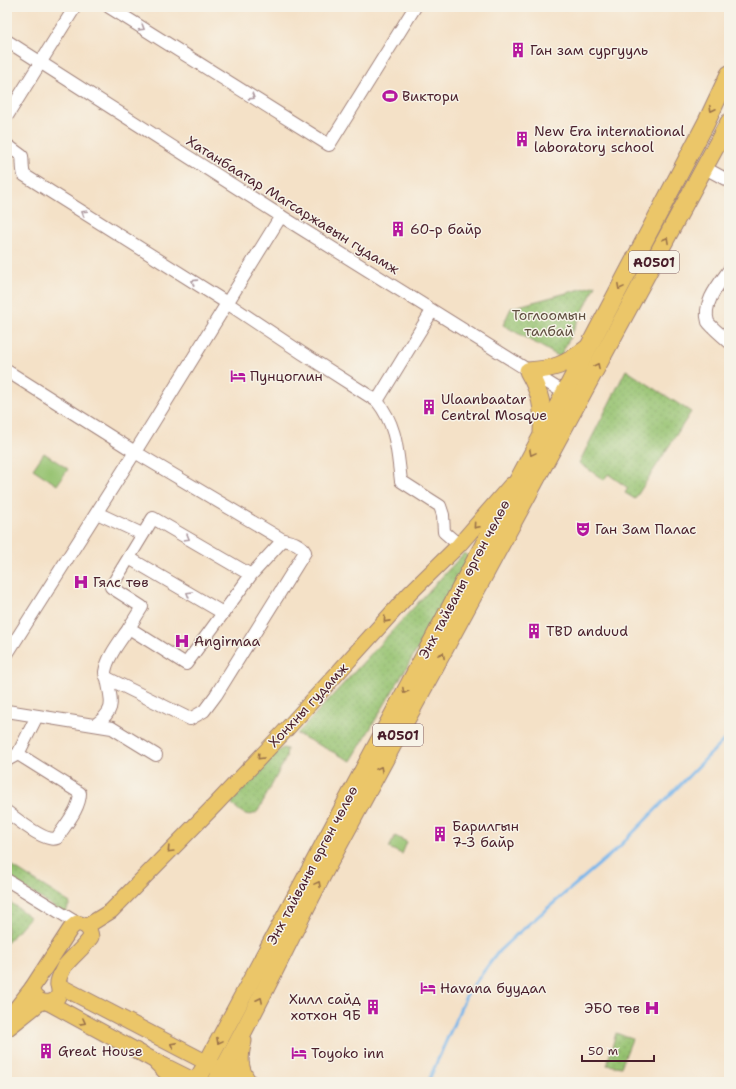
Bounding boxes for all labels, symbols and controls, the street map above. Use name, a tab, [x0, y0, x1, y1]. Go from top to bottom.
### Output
one-way arrow	[138, 23, 145, 31]
building icon: Ган зам сургууль	[509, 41, 527, 59]
place label: Ган зам сургууль	[530, 41, 648, 59]
sports icon: Виктори	[381, 87, 399, 105]
place label: Виктори	[402, 87, 459, 105]
one-way arrow	[248, 92, 255, 100]
one-way arrow	[709, 105, 717, 113]
place label: New Era international laboratory school	[534, 122, 686, 156]
building icon: New Era international laboratory school	[513, 130, 531, 148]
street label: Хатанбаатар Магсаржавын гудамж	[183, 132, 403, 279]
one-way arrow	[81, 210, 88, 218]
building icon: 60-р байр	[389, 220, 407, 238]
place label: 60-р байр	[410, 220, 482, 238]
one-way arrow	[661, 237, 668, 244]
road number: A0501	[629, 251, 679, 273]
one-way arrow	[191, 280, 198, 287]
one-way arrow	[617, 283, 624, 290]
park label: Тоглоомын талбай	[512, 306, 586, 340]
one-way arrow	[592, 363, 599, 371]
hotel icon: Пунцоглин	[229, 367, 247, 385]
place label: Пунцоглин	[250, 367, 323, 385]
place label: Ulaanbaatar Central Mosque	[441, 390, 547, 424]
building icon: Ulaanbaatar Central Mosque	[420, 398, 438, 416]
one-way arrow	[529, 448, 537, 456]
street label: Энх тайваны өргөн чөлөө	[414, 496, 514, 662]
theatre icon: Ган Зам Палас	[574, 520, 592, 538]
place label: Ган Зам Палас	[595, 520, 696, 538]
one-way arrow	[473, 521, 480, 528]
one-way arrow	[183, 533, 190, 540]
hospital icon: Гялс төв	[72, 573, 90, 591]
place label: Гялс төв	[93, 573, 149, 591]
one-way arrow	[186, 591, 193, 598]
one-way arrow	[384, 615, 391, 623]
building icon: TBD anduud	[525, 622, 543, 640]
place label: TBD anduud	[546, 622, 628, 640]
hospital icon: Angirmaa	[173, 632, 191, 650]
place label: Angirmaa	[194, 632, 261, 650]
one-way arrow	[437, 652, 444, 659]
street label: Хонхны гудамж	[264, 659, 352, 751]
one-way arrow	[402, 687, 410, 694]
road number: A0501	[373, 724, 423, 746]
one-way arrow	[258, 752, 265, 760]
one-way arrow	[375, 766, 383, 773]
street label: Энх тайваны өргөн чөлөө	[262, 782, 362, 948]
place label: Барилгын 7-3 байр	[452, 817, 519, 851]
building icon: Барилгын 7-3 байр	[431, 825, 449, 843]
one-way arrow	[168, 846, 175, 853]
one-way arrow	[313, 880, 321, 888]
hotel icon: Havana буудал	[419, 979, 437, 997]
place label: Havana буудал	[440, 979, 546, 997]
place label: Хилл сайд хотхон 9Б	[289, 990, 361, 1024]
one-way arrow	[255, 996, 263, 1004]
building icon: Хилл сайд хотхон 9Б	[364, 998, 382, 1016]
place label: ЭБО төв	[584, 999, 640, 1017]
hospital icon: ЭБО төв	[643, 999, 661, 1017]
one-way arrow	[78, 1018, 86, 1025]
one-way arrow	[216, 1036, 224, 1044]
scale bar	[582, 1037, 654, 1063]
building icon: Great House	[37, 1042, 55, 1060]
place label: Great House	[58, 1042, 143, 1060]
one-way arrow	[169, 1042, 177, 1050]
text: 50 m	[588, 1043, 618, 1059]
hotel icon: Toyoko inn	[290, 1044, 308, 1062]
place label: Toyoko inn	[311, 1044, 385, 1062]

